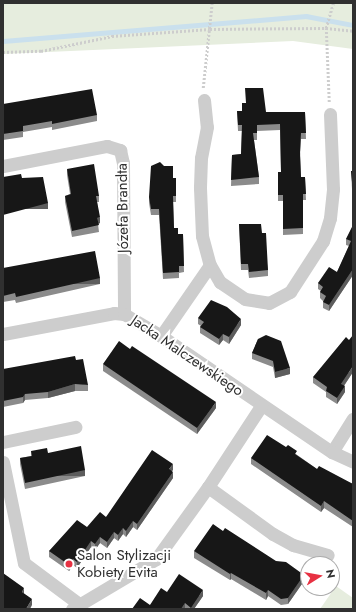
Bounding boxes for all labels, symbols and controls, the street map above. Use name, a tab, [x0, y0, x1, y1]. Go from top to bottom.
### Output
street label: Józefa Brandta	[113, 163, 133, 253]
street label: Jacka Malczewskiego	[127, 312, 247, 400]
place label: Salon Stylizacji Kobiety Evita	[77, 546, 171, 581]
north arrow	[300, 556, 340, 596]
marker: Salon Stylizacji Kobiety Evita	[64, 559, 74, 569]
text: N	[322, 568, 339, 580]

